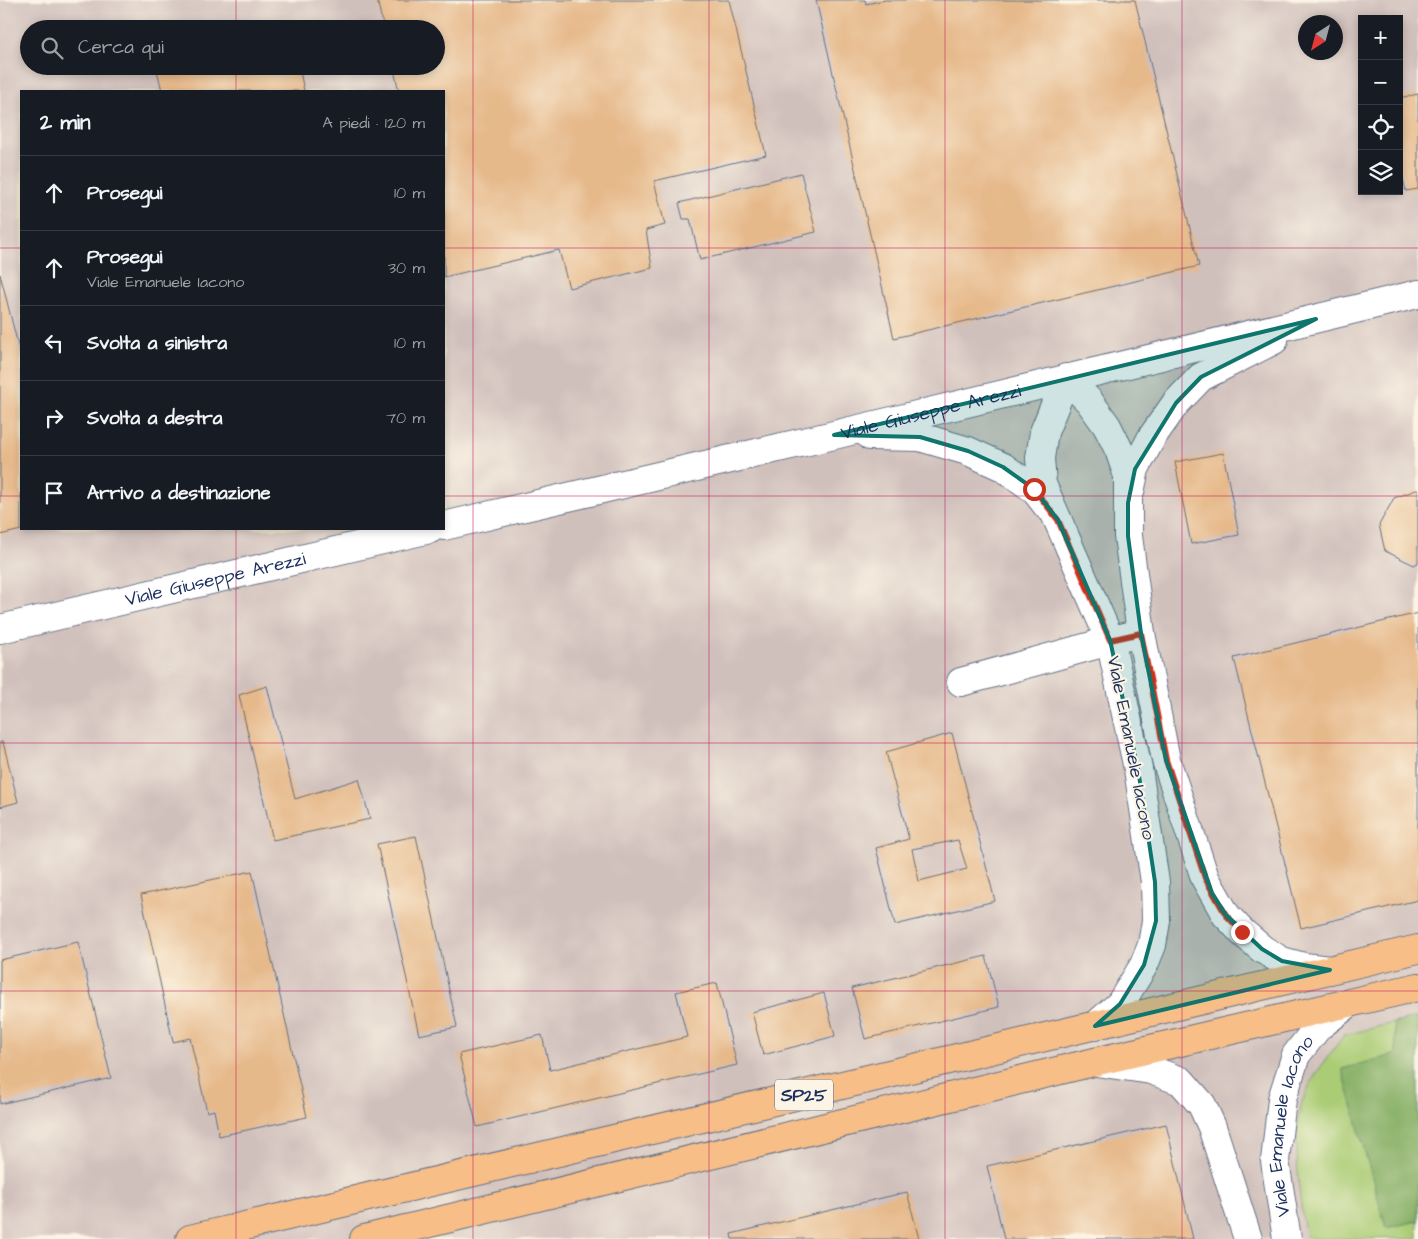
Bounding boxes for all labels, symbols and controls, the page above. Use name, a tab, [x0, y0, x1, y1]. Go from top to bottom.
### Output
north arrow	[1298, 15, 1343, 60]
map controls	[1358, 15, 1403, 195]
button: +	[1358, 15, 1403, 60]
search box	[20, 20, 445, 75]
icon: search	[38, 34, 66, 62]
text: Cerca qui	[78, 34, 164, 61]
button: −	[1358, 60, 1403, 105]
button: locate	[1358, 105, 1403, 150]
text: 2 min	[40, 108, 90, 137]
text: A piedi · 120 m	[323, 112, 425, 134]
button: layers	[1358, 150, 1403, 195]
icon: ahead	[40, 179, 68, 207]
text: Prosegui	[87, 180, 162, 207]
text: 10 m	[394, 182, 425, 204]
text: Prosegui	[87, 244, 162, 271]
icon: ahead	[40, 254, 68, 282]
text: 30 m	[388, 257, 425, 279]
text: Viale Emanuele Iacono	[87, 271, 244, 293]
icon: left	[40, 329, 68, 357]
text: Svolta a sinistra	[87, 330, 227, 357]
text: 10 m	[394, 332, 425, 354]
street label: Viale Giuseppe Arezzi	[838, 377, 1024, 446]
icon: right	[40, 404, 68, 432]
text: Svolta a destra	[87, 405, 222, 432]
text: 70 m	[386, 407, 425, 429]
route start	[1023, 478, 1046, 501]
icon: arrive	[40, 479, 68, 507]
text: Arrivo a destinazione	[87, 480, 270, 507]
street label: Viale Giuseppe Arezzi	[122, 545, 308, 613]
street label: Viale Emanuele Iacono	[1100, 654, 1162, 843]
route end	[1231, 921, 1254, 944]
street label: Viale Emanuele Iacono	[1262, 1029, 1320, 1219]
road number: SP25	[775, 1080, 833, 1110]

